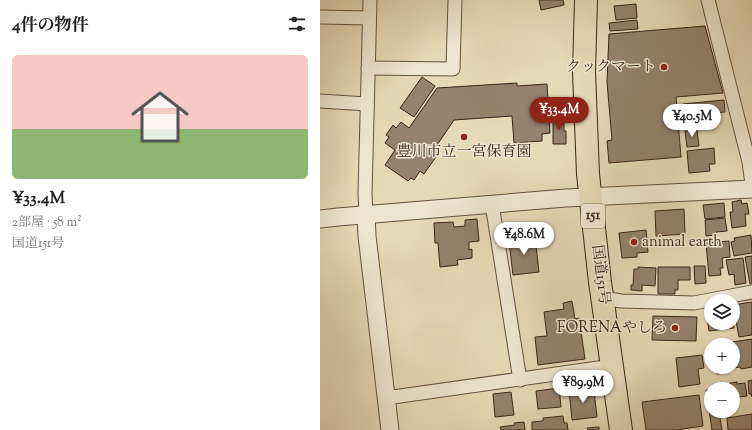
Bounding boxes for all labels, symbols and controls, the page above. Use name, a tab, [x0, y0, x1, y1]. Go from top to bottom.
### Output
icon: filters	[286, 13, 308, 35]
text: 4件の物件	[12, 14, 89, 38]
place label: クックマート	[566, 57, 656, 78]
marker: クックマート	[659, 62, 669, 72]
icon: home	[124, 81, 196, 153]
pin: ¥33.4M	[526, 97, 592, 131]
text: ¥33.4M	[539, 101, 579, 119]
pin: ¥40.5M	[659, 104, 725, 138]
text: ¥40.5M	[672, 108, 712, 126]
marker: 豊川市立一宮保育園	[459, 132, 469, 142]
place label: 豊川市立一宮保育園	[396, 142, 532, 163]
text: ¥33.4M	[12, 187, 65, 211]
road number: 151	[581, 204, 605, 228]
text: 2部屋 · 58 m²	[12, 214, 82, 232]
pin: ¥48.6M	[491, 222, 557, 256]
text: ¥48.6M	[503, 226, 545, 244]
place label: animal earth	[642, 232, 722, 253]
text: 国道151号	[12, 235, 64, 253]
marker: animal earth	[629, 237, 639, 247]
street label: 国道151号	[586, 244, 614, 306]
map controls	[704, 294, 740, 418]
button: layers	[704, 294, 740, 330]
place label: FORENAやしろ	[557, 318, 667, 339]
marker: FORENAやしろ	[670, 323, 680, 333]
button: +	[704, 338, 740, 374]
pin: ¥89.9M	[550, 370, 616, 404]
text: ¥89.9M	[561, 374, 605, 392]
button: −	[704, 382, 740, 418]

